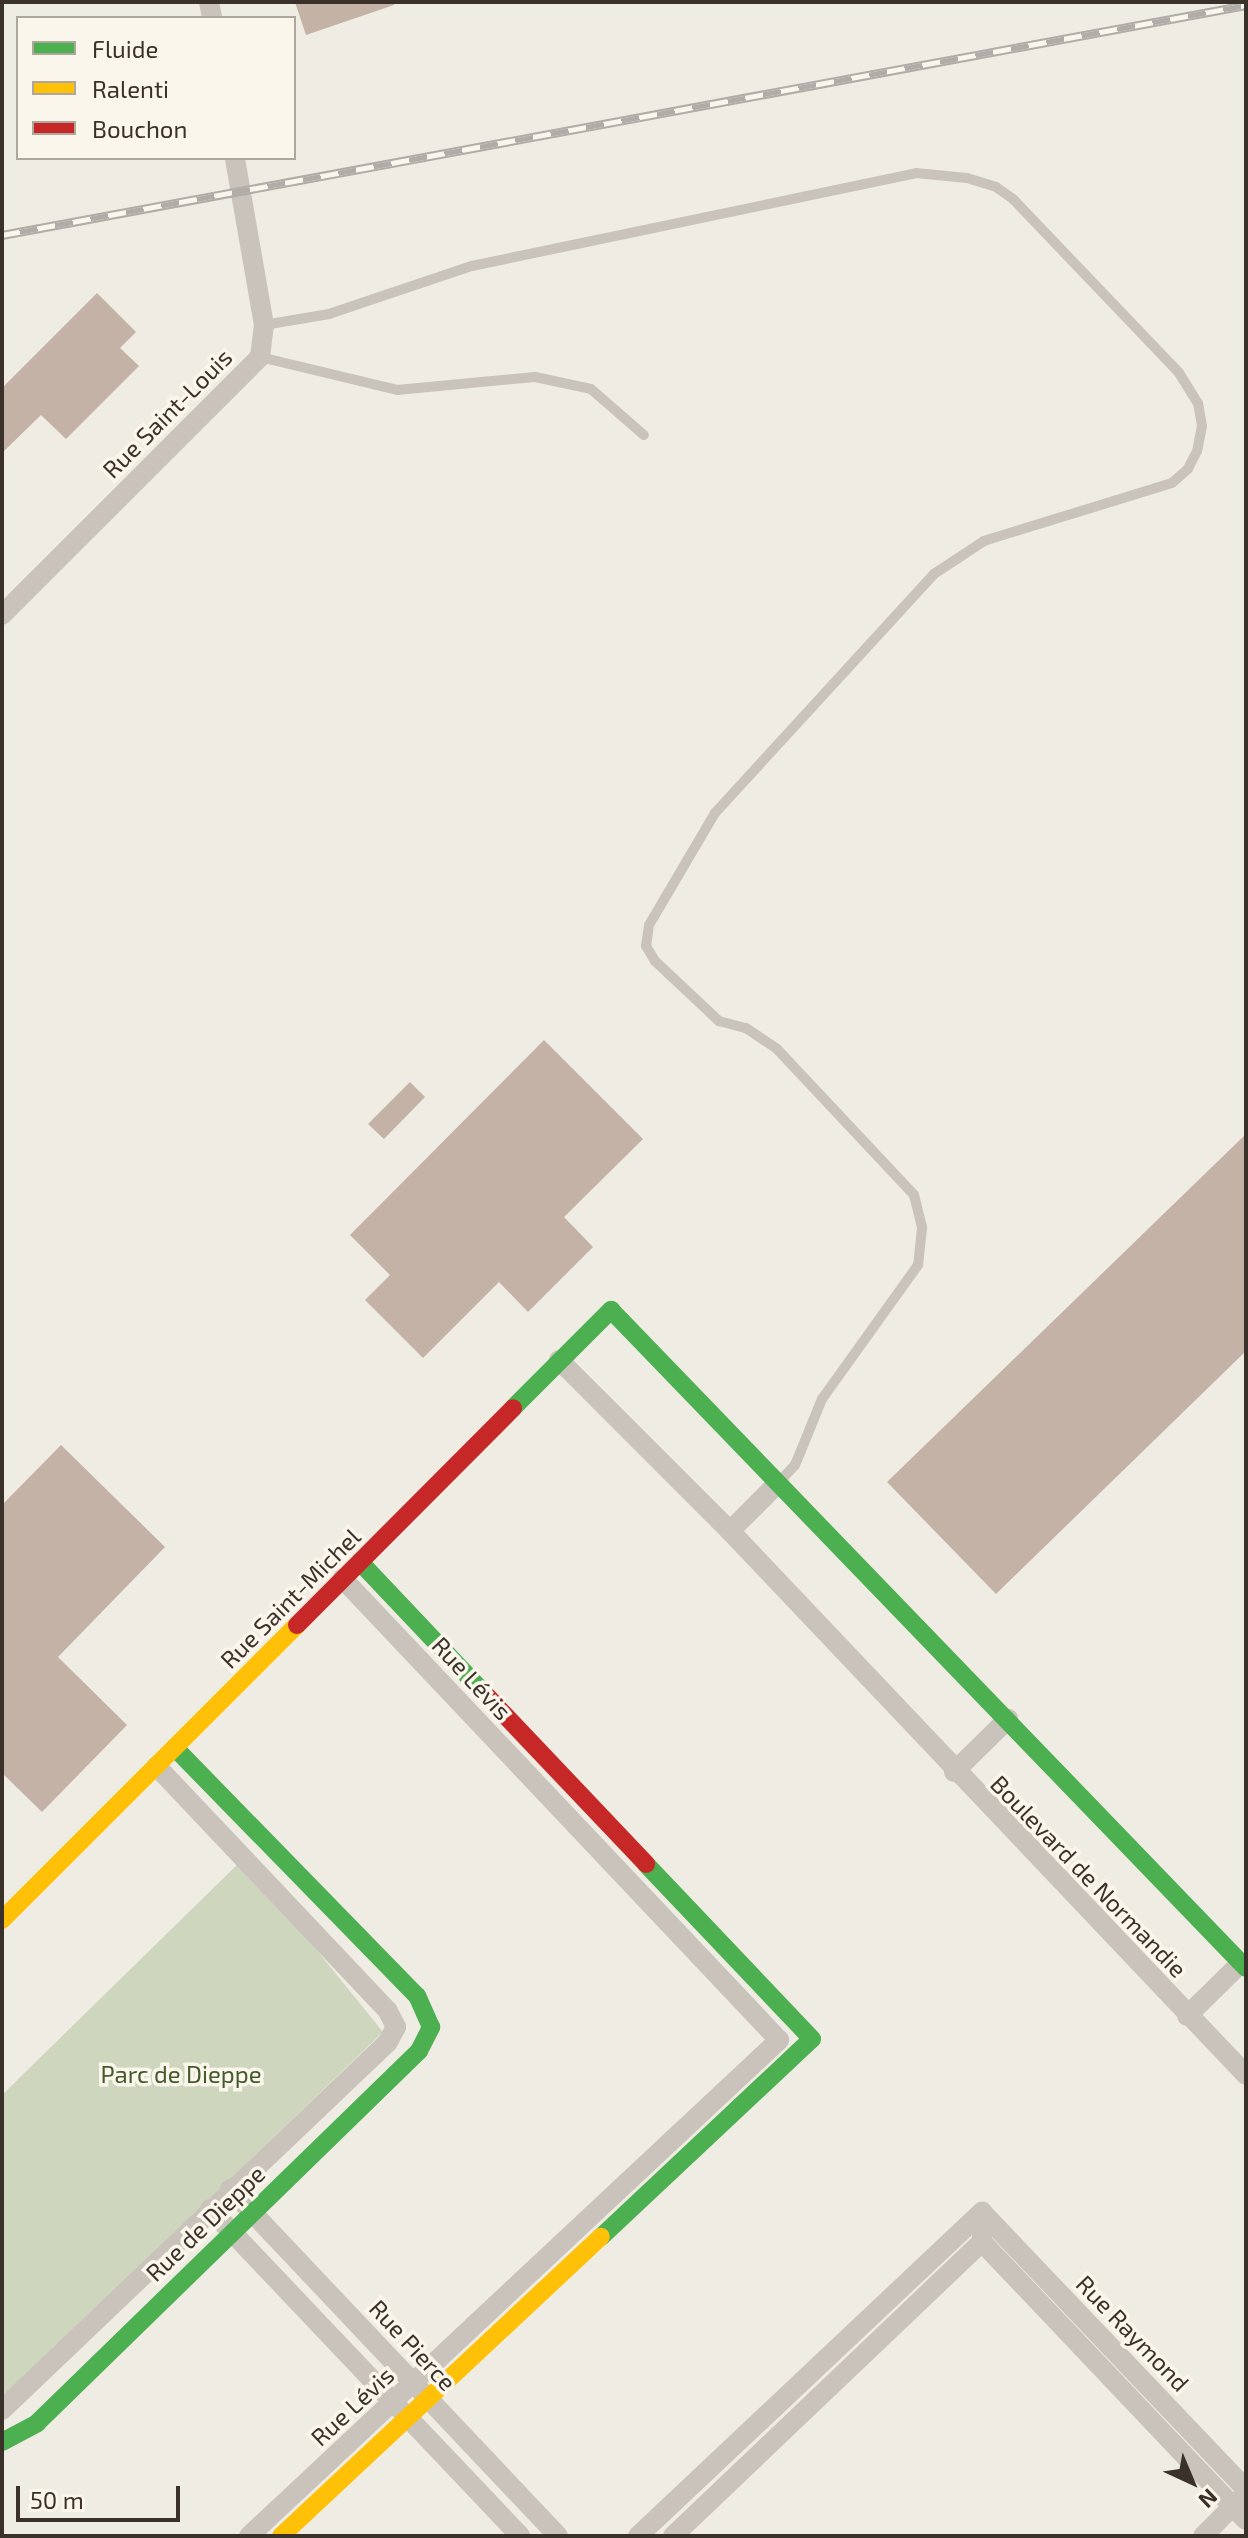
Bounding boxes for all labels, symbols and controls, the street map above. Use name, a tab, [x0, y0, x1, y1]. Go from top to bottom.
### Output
legend	[16, 16, 296, 160]
text: Fluide	[92, 34, 158, 63]
text: Ralenti	[92, 74, 169, 103]
text: Bouchon	[92, 114, 187, 143]
street label: Rue Saint-Louis	[96, 342, 238, 484]
street label: Rue Saint-Michel	[214, 1522, 366, 1674]
street label: Rue Lévis	[426, 1631, 518, 1725]
street label: Boulevard de Normandie	[985, 1769, 1193, 1983]
park label: Parc de Dieppe	[100, 2060, 262, 2088]
street label: Rue de Dieppe	[140, 2159, 270, 2287]
street label: Rue Raymond	[1071, 2269, 1195, 2397]
street label: Rue Pierce	[364, 2294, 462, 2396]
street label: Rue Lévis	[305, 2360, 399, 2452]
north arrow	[1152, 2442, 1232, 2522]
scale bar	[20, 2470, 184, 2520]
text: N	[1194, 2484, 1223, 2514]
text: 50 m	[30, 2485, 84, 2514]

